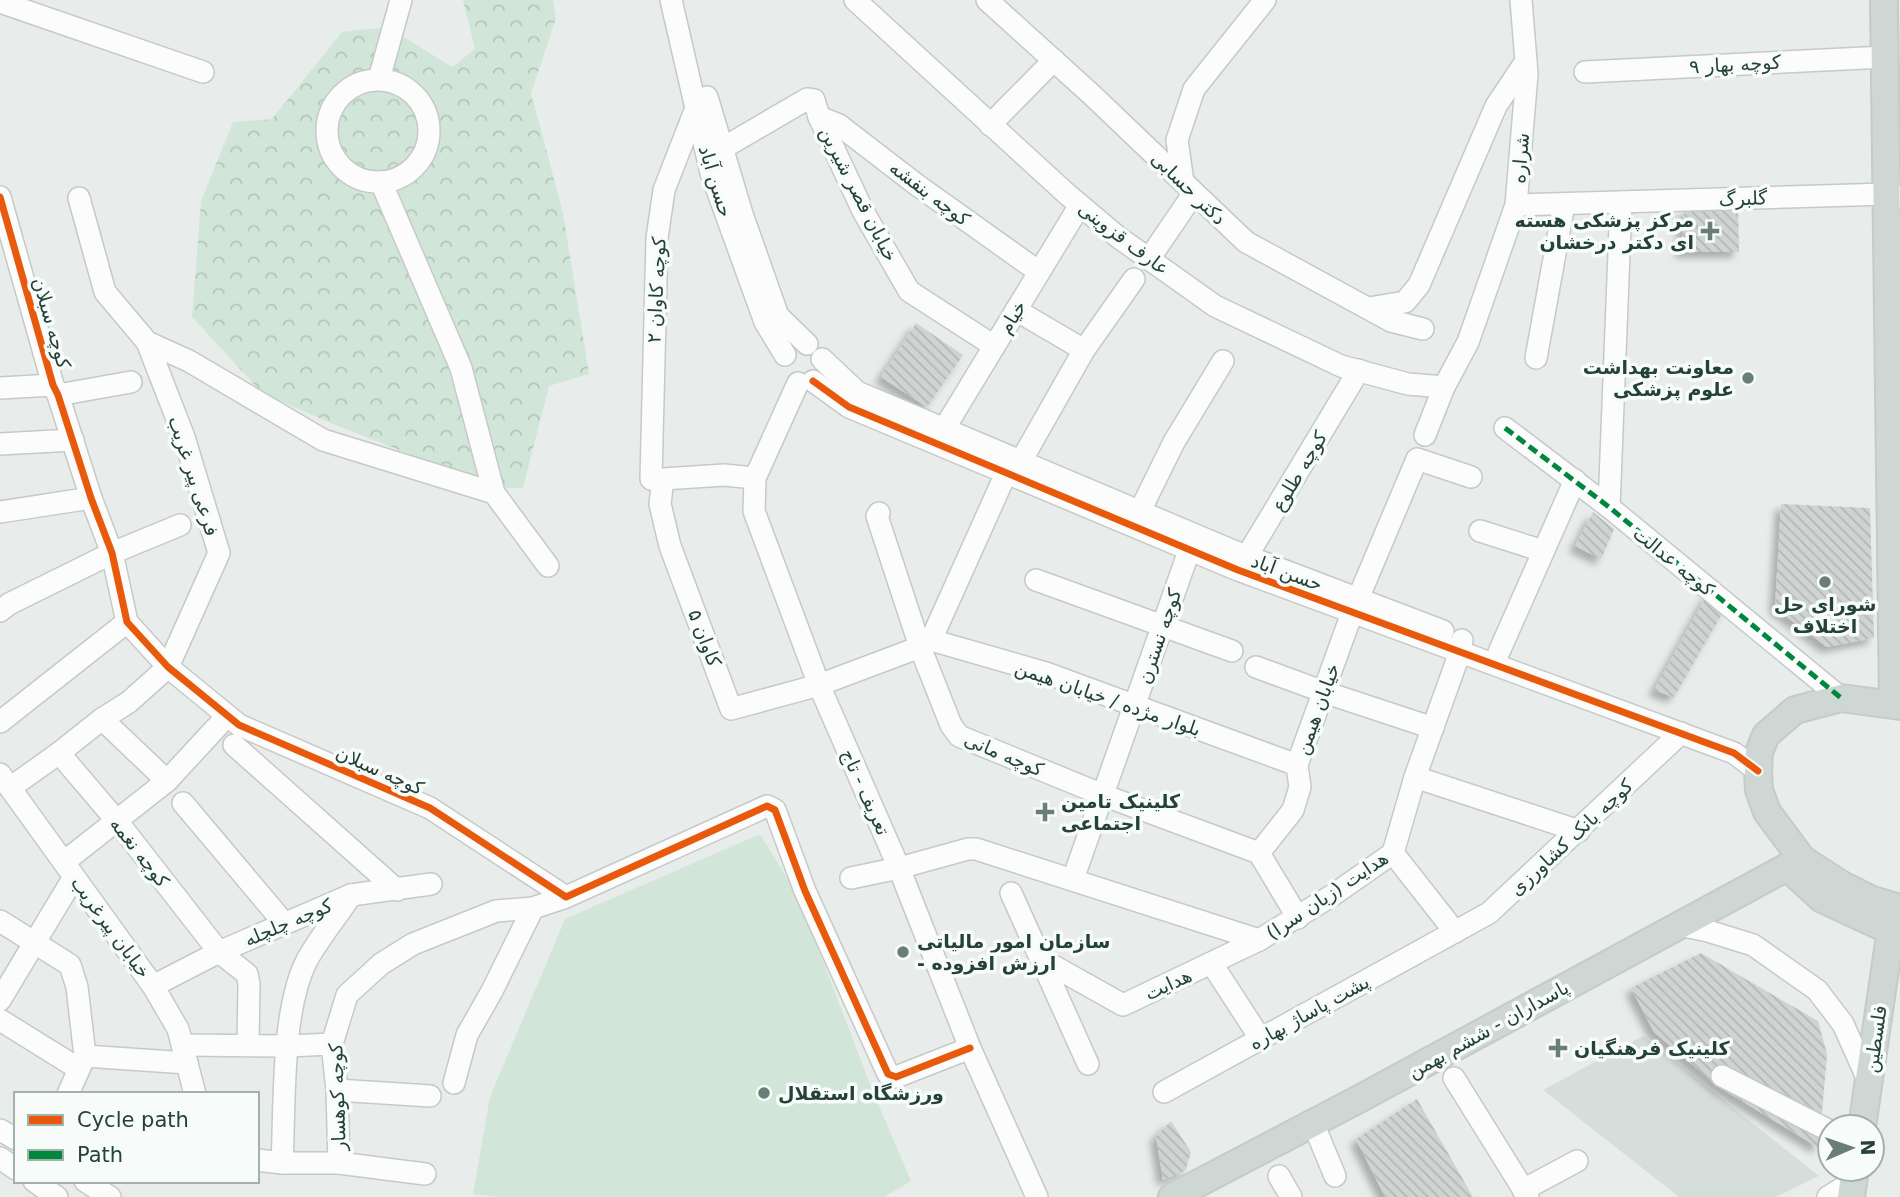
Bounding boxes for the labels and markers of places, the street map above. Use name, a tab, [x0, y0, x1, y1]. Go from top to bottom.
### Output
place label: مرکز پزشکی هسته ای دکتر درخشان	[1515, 209, 1694, 254]
marker: مرکز پزشکی هسته ای دکتر درخشان	[1700, 221, 1720, 241]
place label: معاونت بهداشت علوم پزشکی	[1583, 356, 1734, 401]
marker: معاونت بهداشت علوم پزشکی	[1740, 370, 1756, 386]
marker: شورای حل اختلاف	[1817, 574, 1833, 590]
place label: شورای حل اختلاف	[1774, 593, 1876, 637]
place label: کلینیک تامین اجتماعی	[1061, 790, 1181, 834]
marker: کلینیک تامین اجتماعی	[1035, 802, 1055, 822]
place label: سازمان امور مالیاتی - ارزش افزوده	[917, 930, 1111, 975]
marker: سازمان امور مالیاتی - ارزش افزوده	[895, 944, 911, 960]
place label: کلینیک فرهنگیان	[1574, 1037, 1730, 1060]
marker: کلینیک فرهنگیان	[1548, 1038, 1568, 1058]
place label: ورزشگاه استقلال	[778, 1082, 944, 1105]
marker: ورزشگاه استقلال	[756, 1085, 772, 1101]

